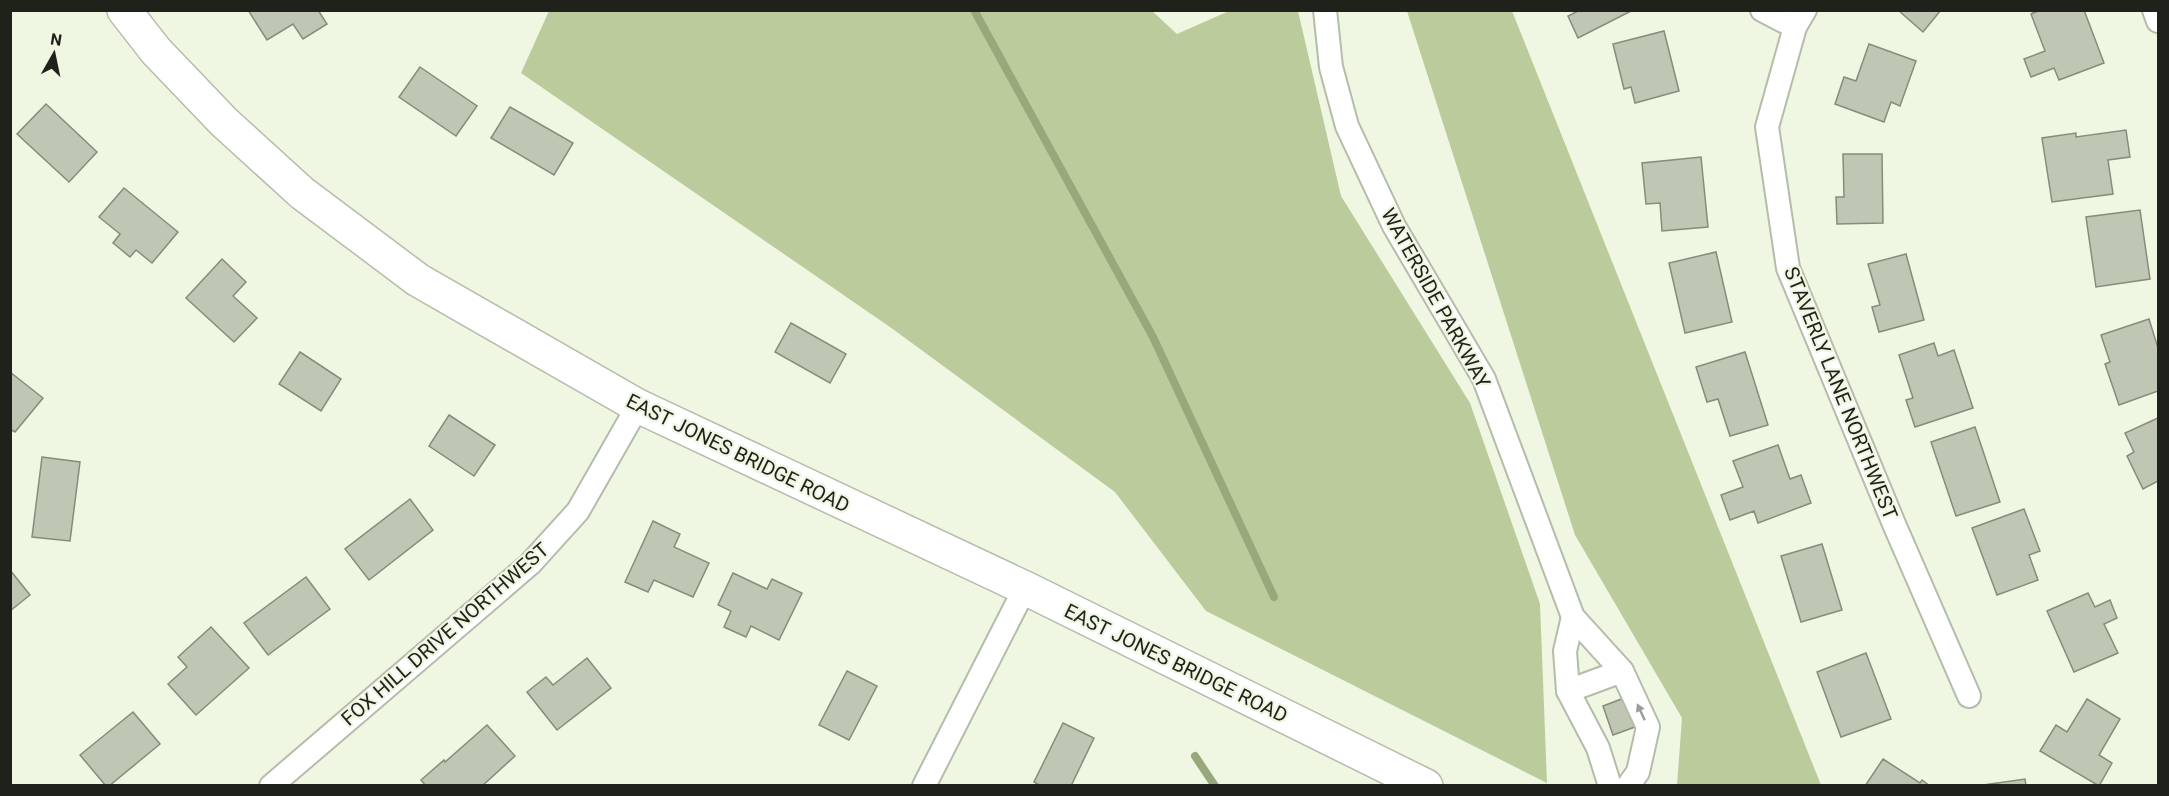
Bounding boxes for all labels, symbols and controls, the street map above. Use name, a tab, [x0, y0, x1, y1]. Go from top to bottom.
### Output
north arrow	[24, 24, 84, 84]
text: N	[49, 29, 63, 50]
street label: WATERSIDE PARKWAY	[1376, 204, 1496, 392]
street label: STAVERLY LANE NORTHWEST	[1779, 263, 1903, 523]
street label: EAST JONES BRIDGE ROAD	[622, 388, 854, 518]
street label: FOX HILL DRIVE NORTHWEST	[336, 537, 554, 731]
street label: EAST JONES BRIDGE ROAD	[1060, 598, 1292, 728]
one-way arrow	[1636, 704, 1645, 721]

